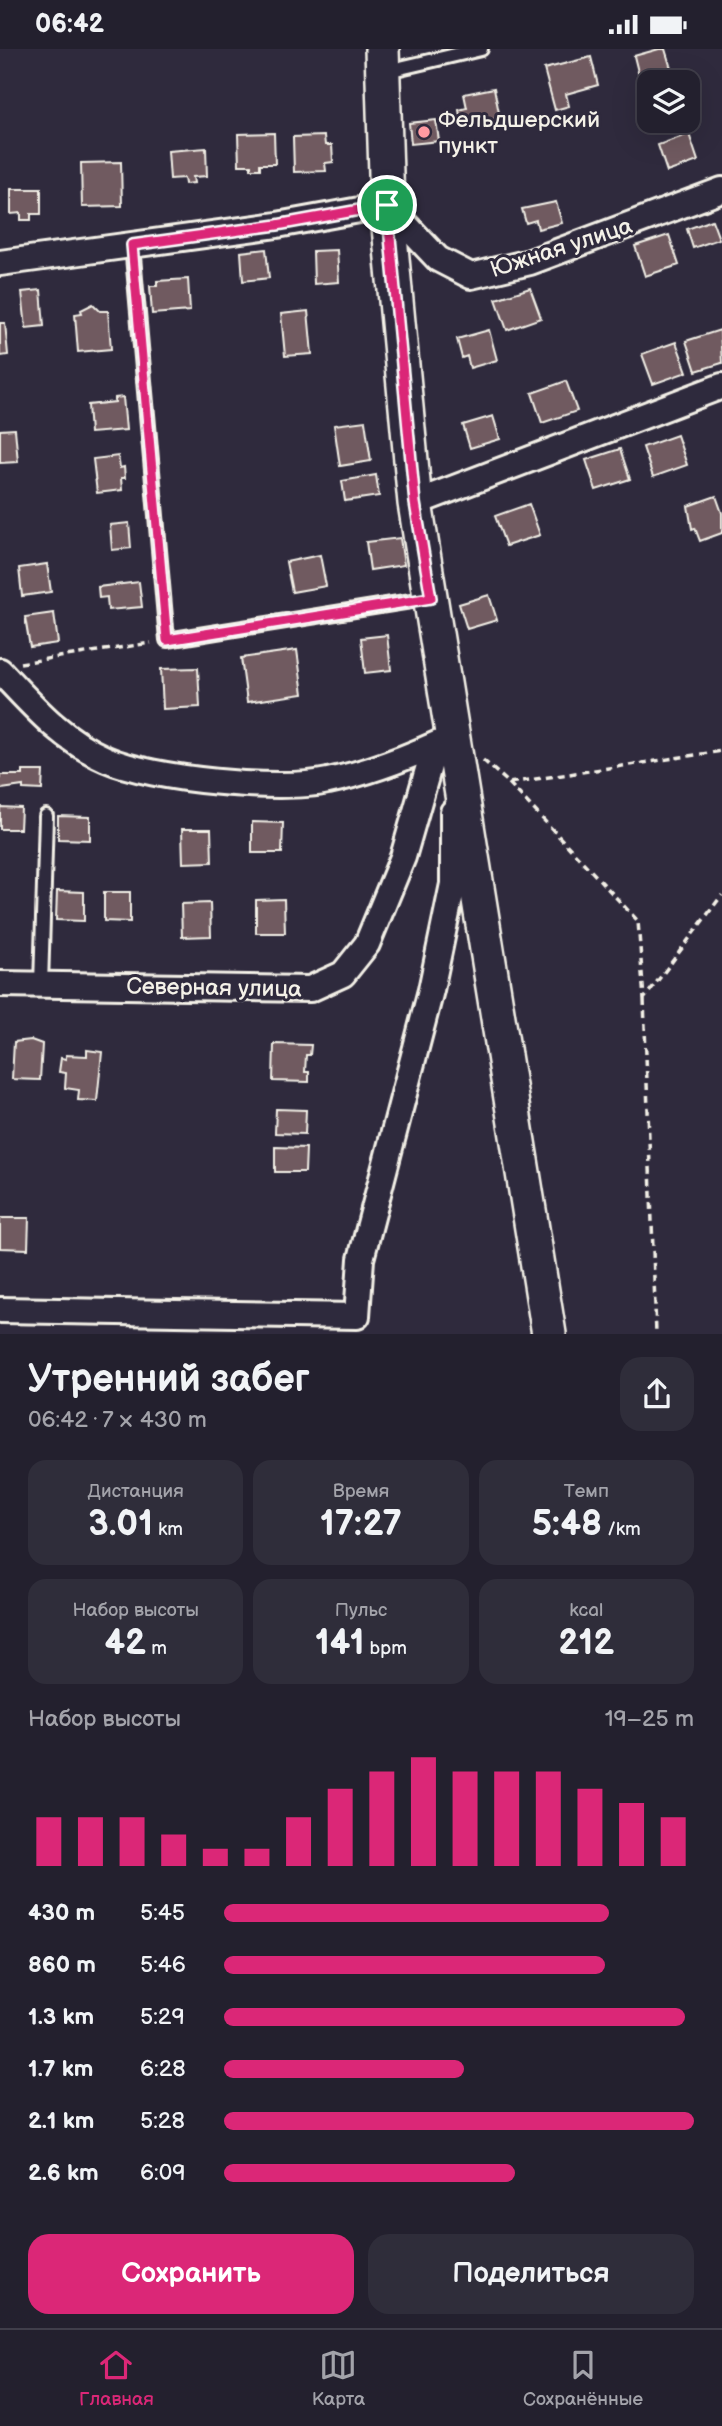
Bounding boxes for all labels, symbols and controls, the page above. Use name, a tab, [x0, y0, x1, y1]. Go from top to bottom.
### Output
text: 06:42	[35, 9, 104, 40]
map controls	[637, 70, 700, 133]
button: layers	[637, 70, 700, 133]
place label: Фельдшерский пункт	[438, 106, 600, 160]
marker: Фельдшерский пункт	[416, 124, 432, 140]
pin	[357, 175, 417, 235]
icon: arrive	[368, 186, 406, 224]
street label: Южная улица	[487, 212, 636, 284]
street label: Северная улица	[126, 972, 302, 1004]
text: Утренний забег	[28, 1357, 310, 1402]
button: share	[620, 1357, 694, 1431]
text: 06:42 · 7 × 430 m	[28, 1406, 207, 1434]
text: Дистанция	[88, 1480, 184, 1503]
text: Время	[333, 1480, 389, 1503]
text: Темп	[564, 1480, 609, 1503]
text: 3.01	[88, 1503, 153, 1546]
text: 17:27	[320, 1503, 402, 1546]
text: 5:48	[532, 1503, 602, 1546]
text: km	[153, 1518, 183, 1541]
text: /km	[602, 1518, 641, 1541]
text: Набор высоты	[72, 1599, 199, 1622]
text: Пульс	[335, 1599, 387, 1622]
text: kcal	[569, 1599, 603, 1622]
text: 42	[104, 1622, 146, 1665]
text: 141	[315, 1622, 364, 1665]
text: 212	[558, 1622, 614, 1665]
text: m	[146, 1637, 167, 1660]
text: bpm	[364, 1637, 407, 1660]
text: Набор высоты	[28, 1705, 181, 1733]
text: 19–25 m	[605, 1705, 694, 1733]
text: 430 m	[28, 1899, 95, 1927]
text: 5:45	[140, 1899, 185, 1927]
text: 860 m	[28, 1951, 96, 1979]
text: 5:46	[140, 1951, 186, 1979]
text: 1.3 km	[28, 2003, 94, 2031]
text: 5:29	[140, 2003, 185, 2031]
text: 1.7 km	[28, 2055, 93, 2083]
text: 6:28	[140, 2055, 186, 2083]
text: 2.1 km	[28, 2107, 94, 2135]
text: 5:28	[140, 2107, 185, 2135]
text: 2.6 km	[28, 2159, 99, 2187]
text: 6:09	[140, 2159, 186, 2187]
button: Сохранить	[28, 2234, 354, 2314]
button: Поделиться	[368, 2234, 694, 2314]
tab: Главная	[79, 2346, 154, 2411]
tab: Карта	[312, 2346, 365, 2411]
tab: Сохранённые	[523, 2346, 643, 2411]

